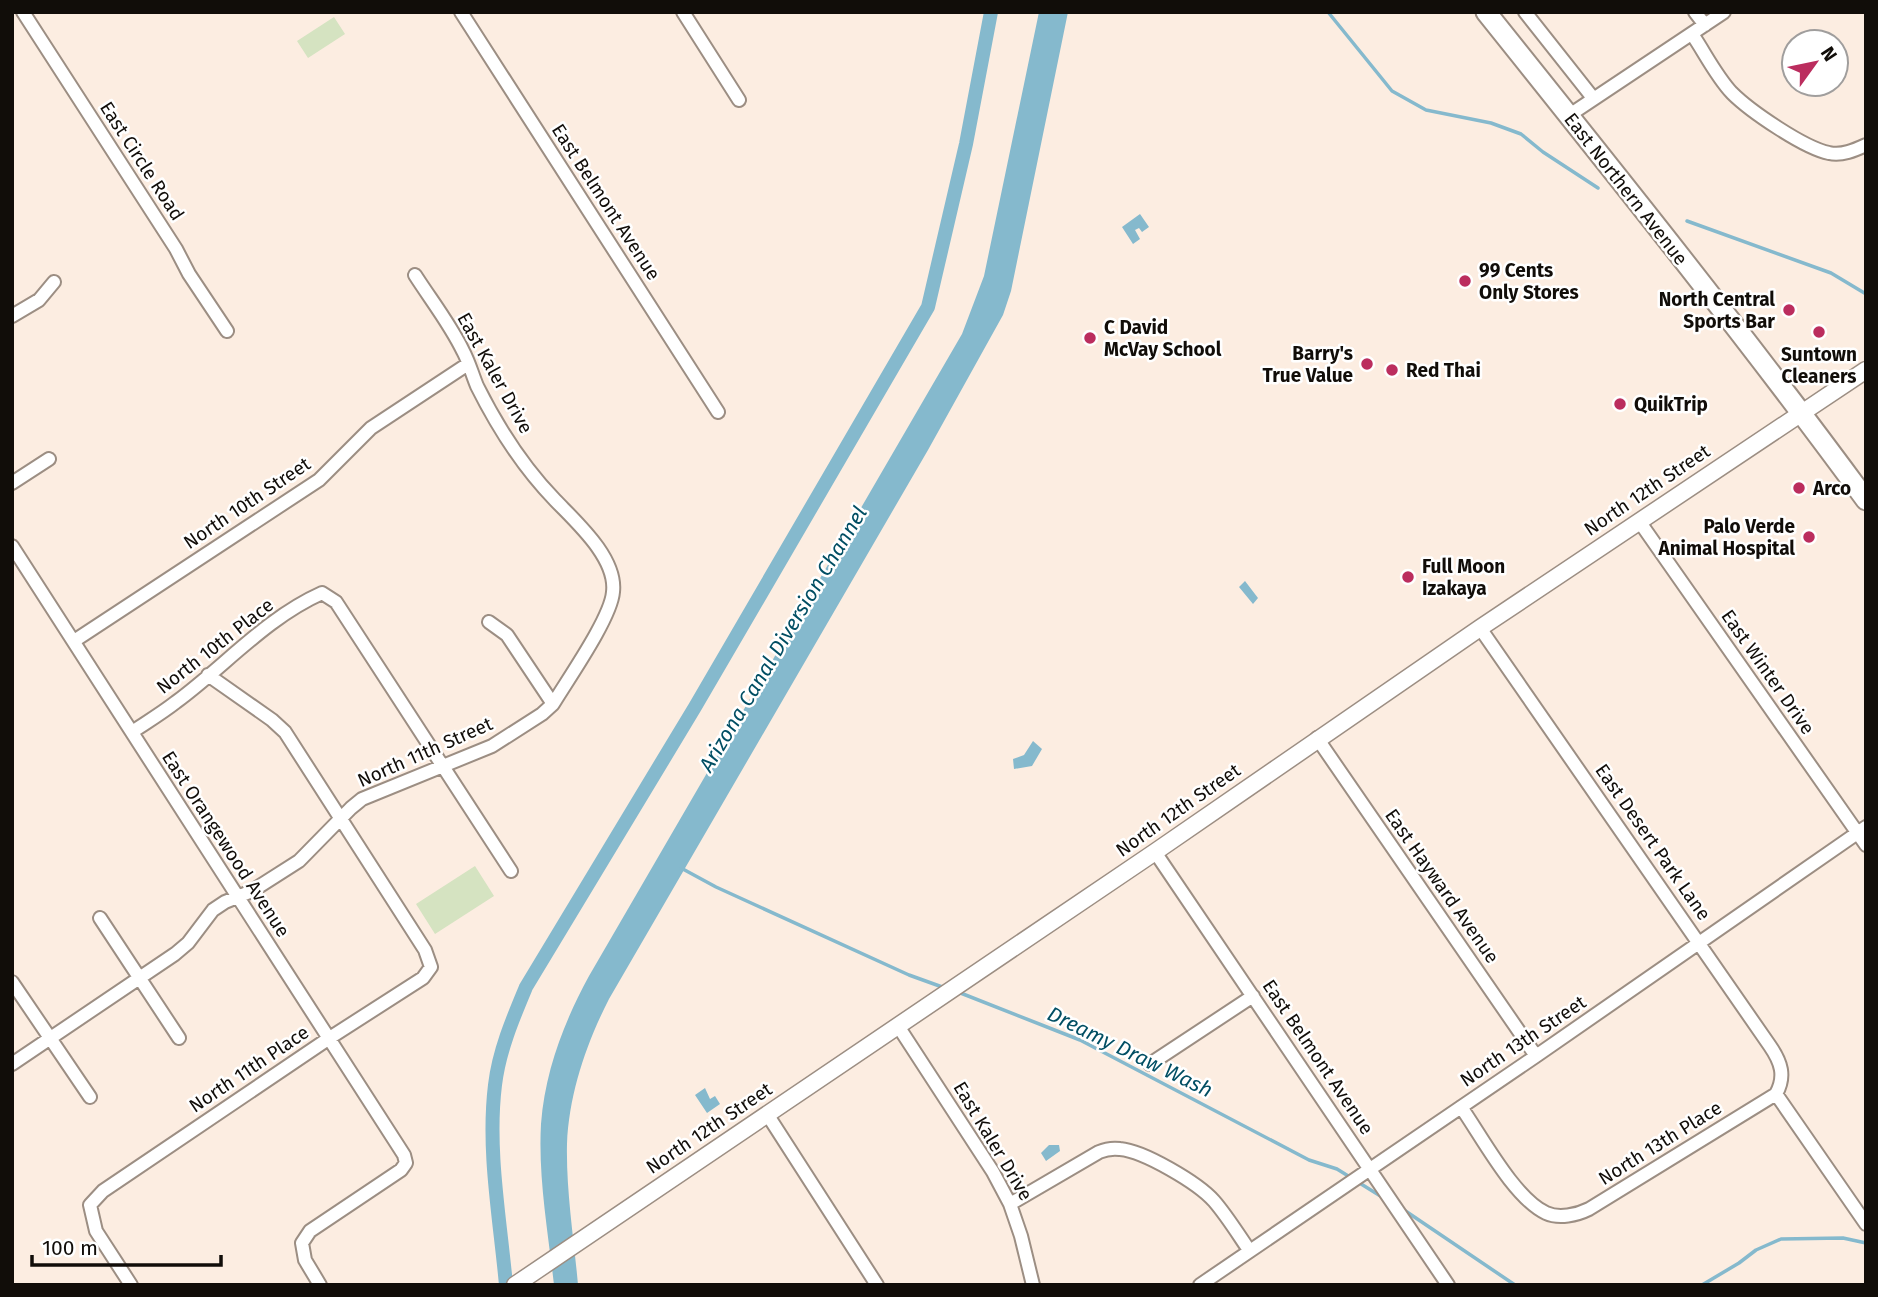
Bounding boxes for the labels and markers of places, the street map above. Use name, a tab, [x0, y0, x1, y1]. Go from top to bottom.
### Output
place label: 99 Cents Only Stores	[1479, 259, 1579, 304]
marker: 99 Cents Only Stores	[1457, 273, 1473, 289]
place label: North Central Sports Bar	[1659, 288, 1775, 333]
marker: North Central Sports Bar	[1781, 302, 1797, 318]
place label: C David McVay School	[1104, 316, 1222, 361]
marker: Suntown Cleaners	[1811, 324, 1827, 340]
marker: C David McVay School	[1082, 330, 1098, 346]
place label: Barry's True Value	[1263, 342, 1353, 387]
place label: Suntown Cleaners	[1781, 343, 1857, 388]
marker: Barry's True Value	[1359, 356, 1375, 372]
place label: Red Thai	[1406, 359, 1481, 382]
marker: Red Thai	[1384, 362, 1400, 378]
place label: QuikTrip	[1634, 393, 1708, 416]
marker: QuikTrip	[1612, 396, 1628, 412]
place label: Arco	[1812, 477, 1851, 500]
marker: Arco	[1791, 480, 1807, 496]
place label: Palo Verde Animal Hospital	[1657, 515, 1795, 560]
marker: Palo Verde Animal Hospital	[1801, 529, 1817, 545]
place label: Full Moon Izakaya	[1422, 555, 1505, 600]
marker: Full Moon Izakaya	[1400, 569, 1416, 585]

